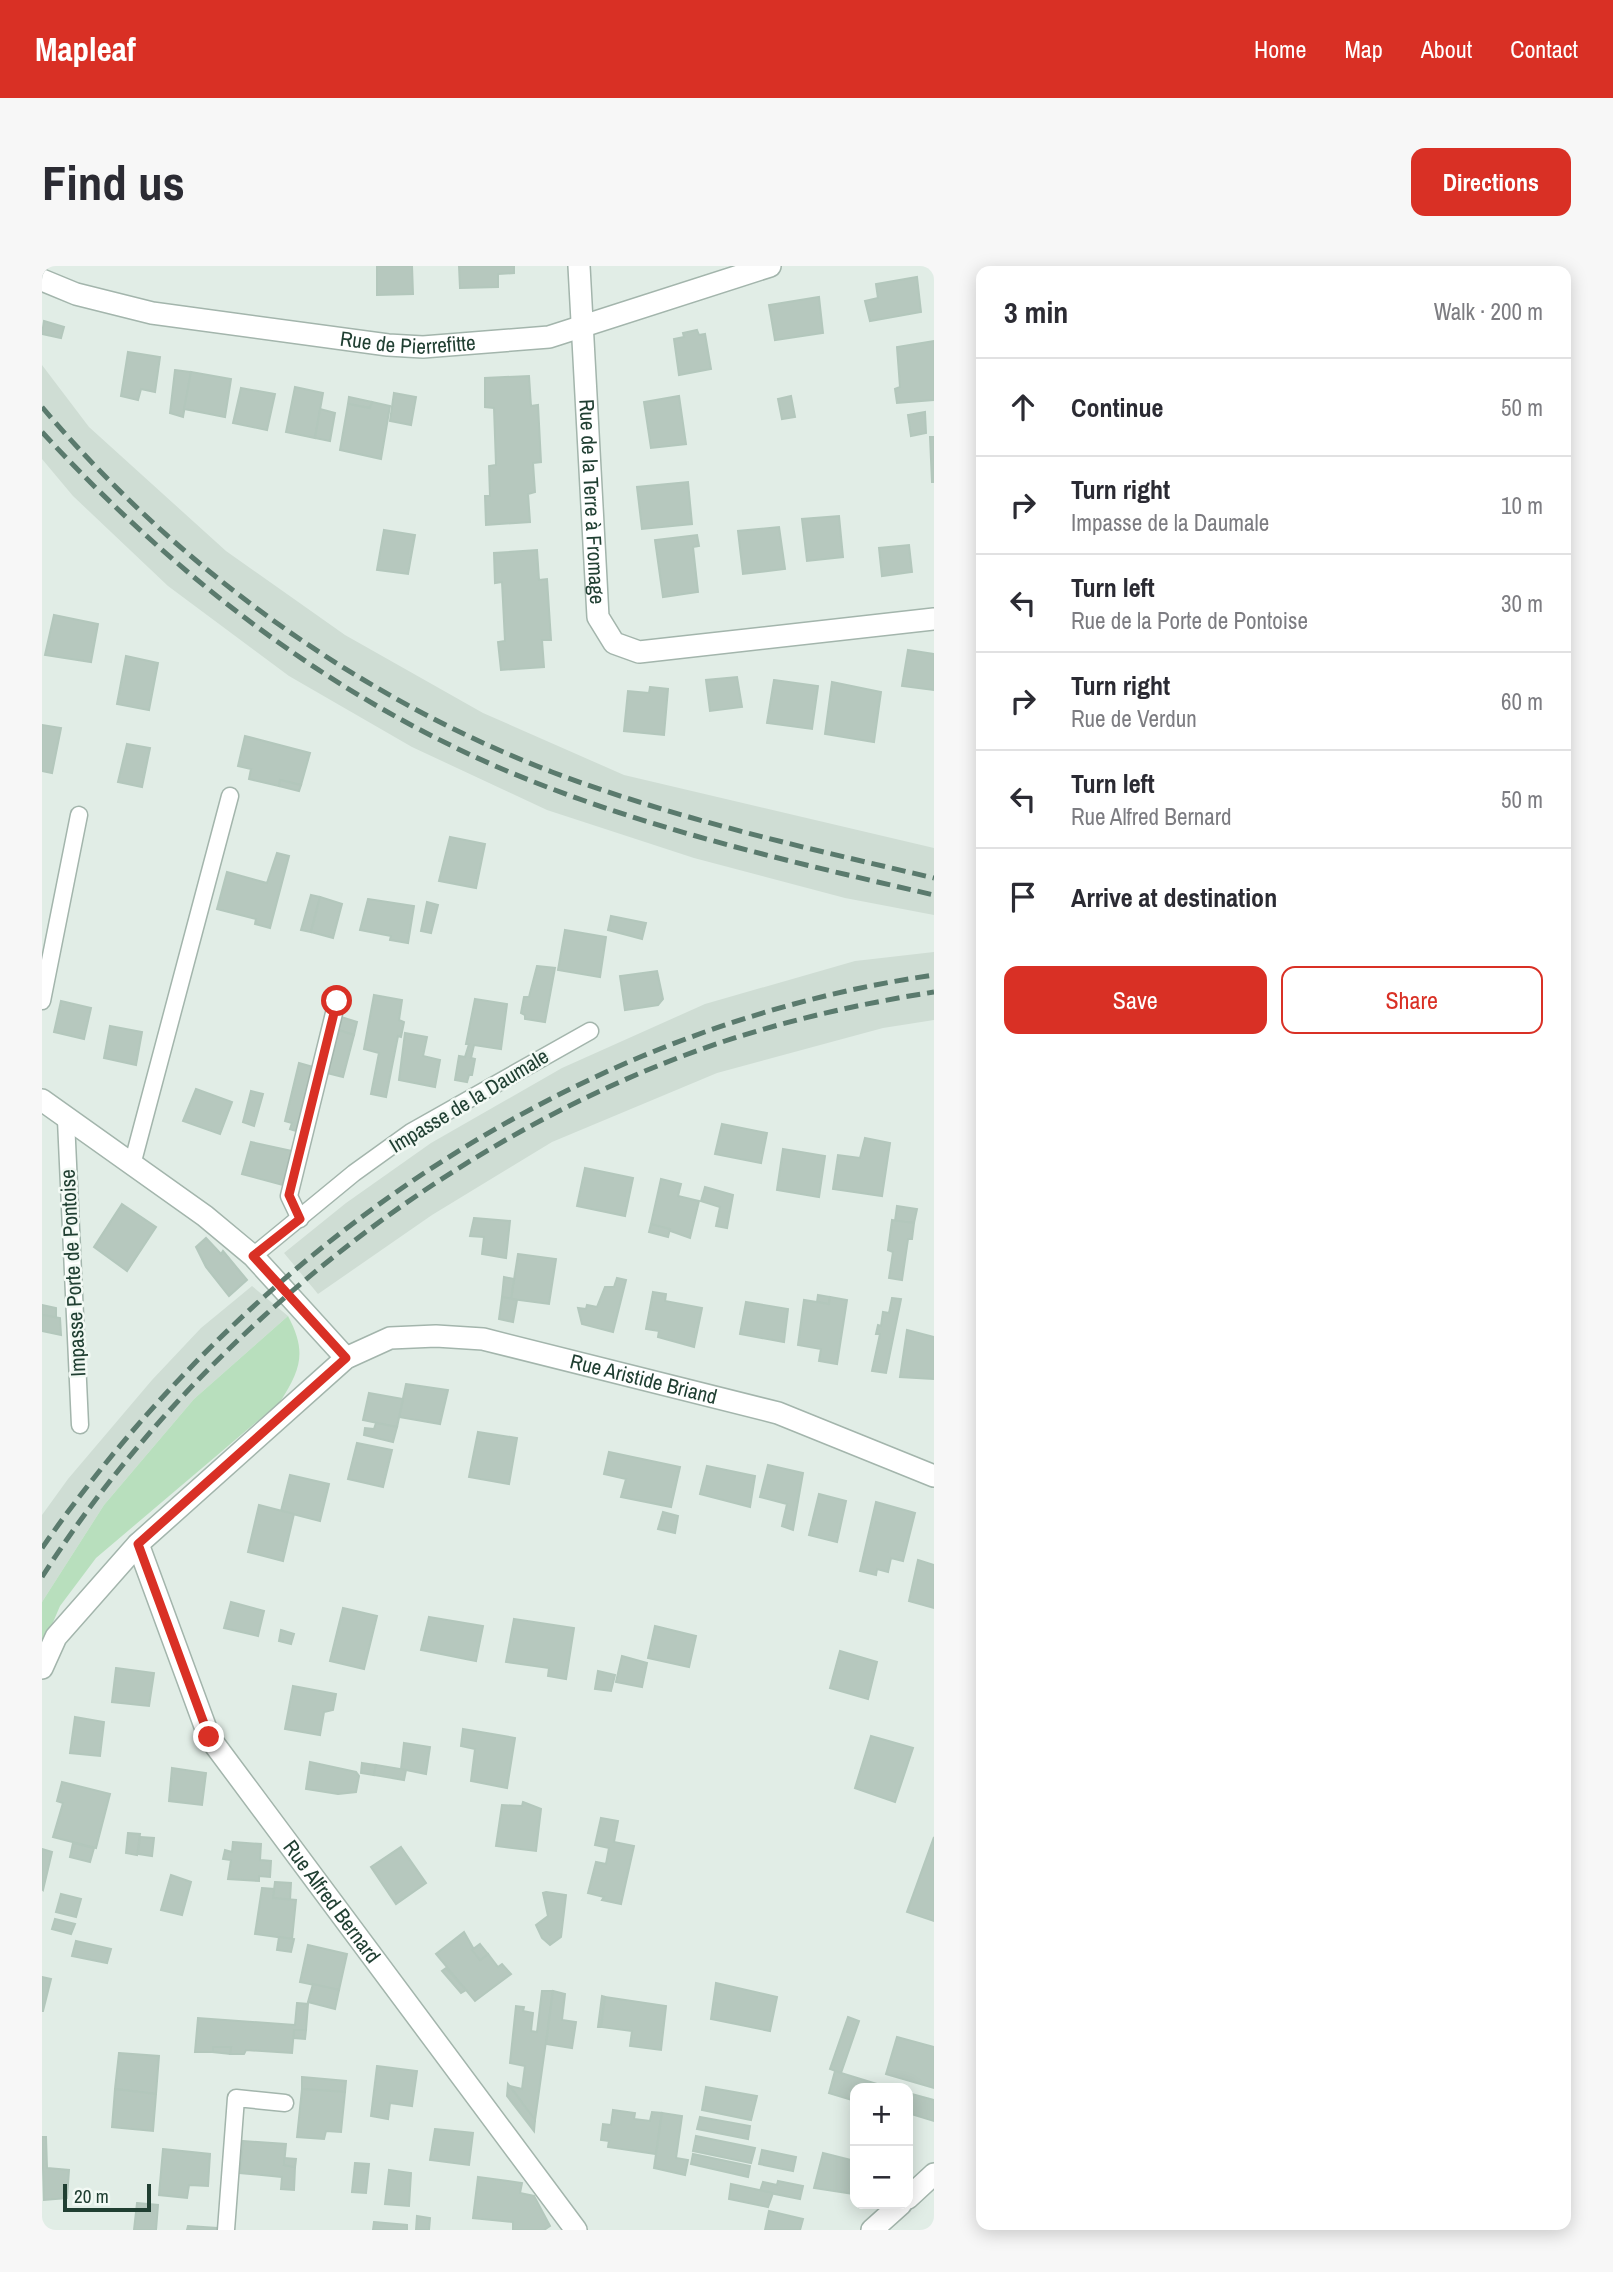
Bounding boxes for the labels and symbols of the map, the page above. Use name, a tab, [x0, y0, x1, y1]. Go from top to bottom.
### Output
street label: Rue de Pierrefitte	[338, 324, 477, 361]
street label: Rue de la Terre à Fromage	[572, 398, 612, 605]
route start	[321, 985, 352, 1016]
street label: Impasse de la Daumale	[384, 1042, 554, 1160]
street label: Impasse Porte de Pontoise	[53, 1169, 92, 1378]
street label: Rue Aristide Briand	[567, 1346, 720, 1411]
route end	[193, 1721, 224, 1752]
street label: Rue Alfred Bernard	[277, 1834, 387, 1969]
scale bar	[63, 2181, 150, 2213]

